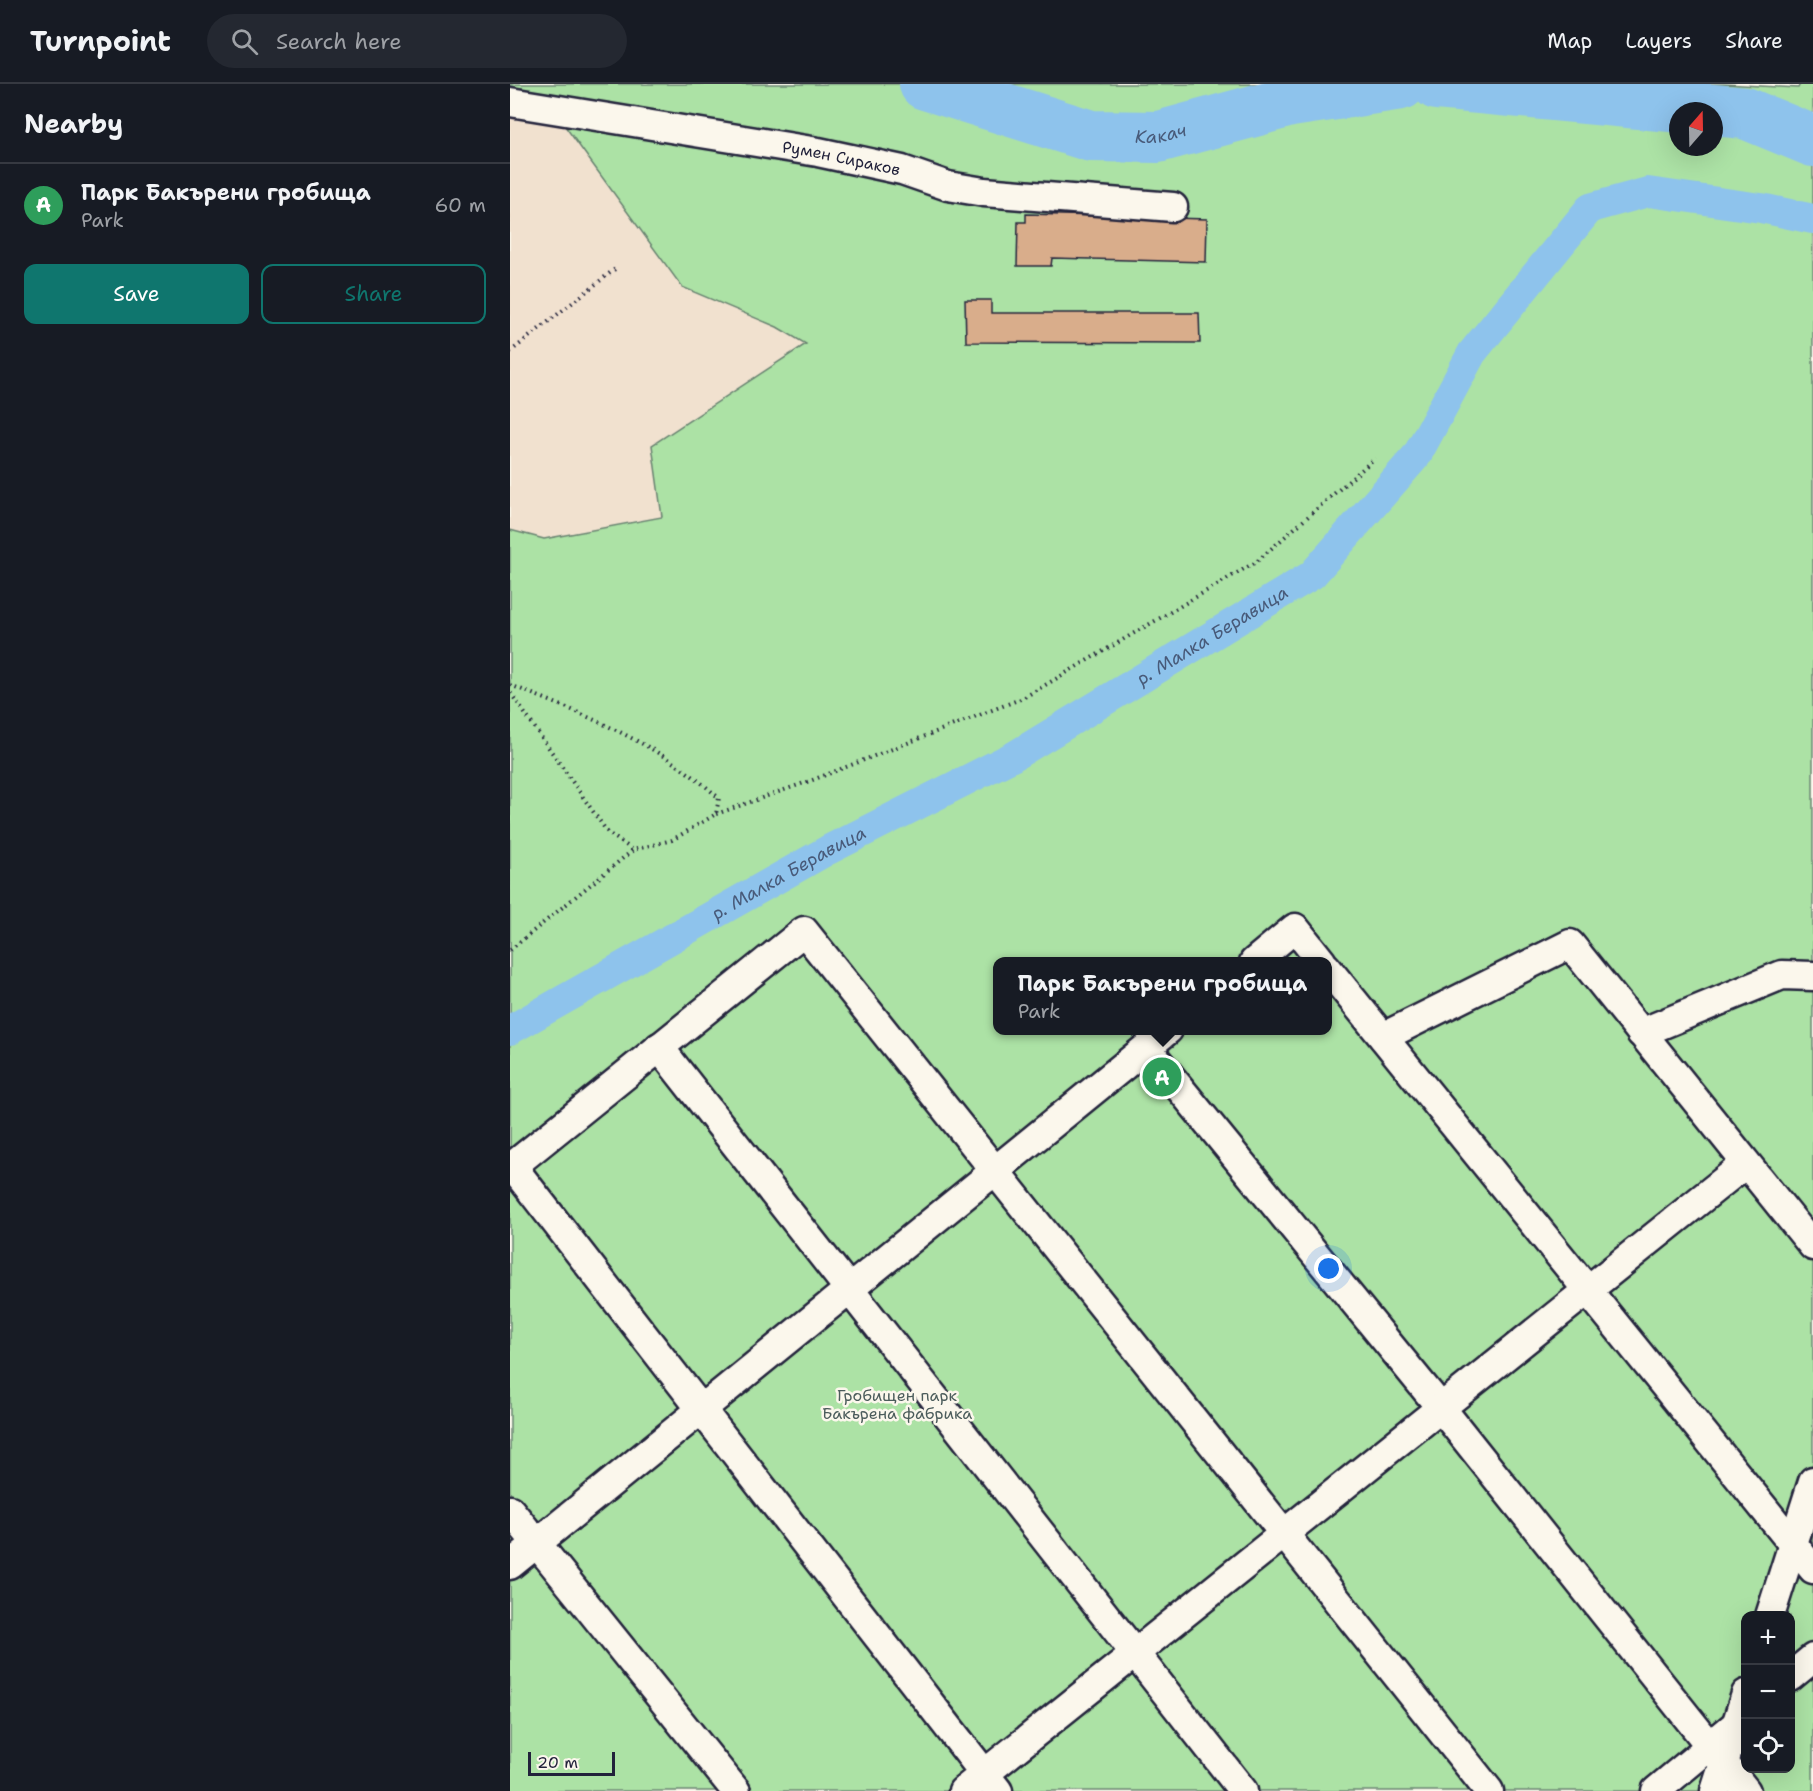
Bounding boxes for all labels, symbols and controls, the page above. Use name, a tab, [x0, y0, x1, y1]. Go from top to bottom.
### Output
search box	[207, 14, 627, 68]
text: Turnpoint	[30, 22, 171, 60]
icon: search	[228, 25, 261, 58]
text: Search here	[276, 27, 402, 56]
text: Map	[1547, 27, 1592, 55]
text: Layers	[1625, 27, 1692, 55]
text: Share	[1725, 27, 1783, 55]
north arrow	[1669, 102, 1723, 156]
text: Nearby	[24, 106, 123, 141]
water label: Какач	[1135, 118, 1190, 149]
street label: Румен Сираков	[781, 136, 902, 180]
text: Парк Бакърени гробища	[81, 178, 371, 207]
text: A	[36, 192, 51, 218]
text: 60 m	[434, 192, 486, 218]
text: Park	[81, 207, 124, 233]
button: Save	[24, 264, 249, 324]
button: Share	[261, 264, 486, 324]
water label: р. Малка Беравица	[1131, 580, 1293, 691]
water label: р. Малка Беравица	[706, 821, 870, 926]
popup	[993, 957, 1332, 1035]
text: Парк Бакърени гробища	[1018, 969, 1307, 998]
text: Park	[1018, 998, 1061, 1024]
pin: A	[1142, 1054, 1182, 1100]
your location	[1314, 1254, 1343, 1283]
park label: Гробищен парк Бакърена фабрика	[822, 1385, 972, 1424]
map controls	[1741, 1611, 1795, 1773]
button: +	[1741, 1611, 1795, 1665]
button: −	[1741, 1665, 1795, 1719]
button: locate	[1741, 1719, 1795, 1773]
scale bar	[528, 1749, 615, 1776]
text: 20 m	[537, 1752, 578, 1773]

